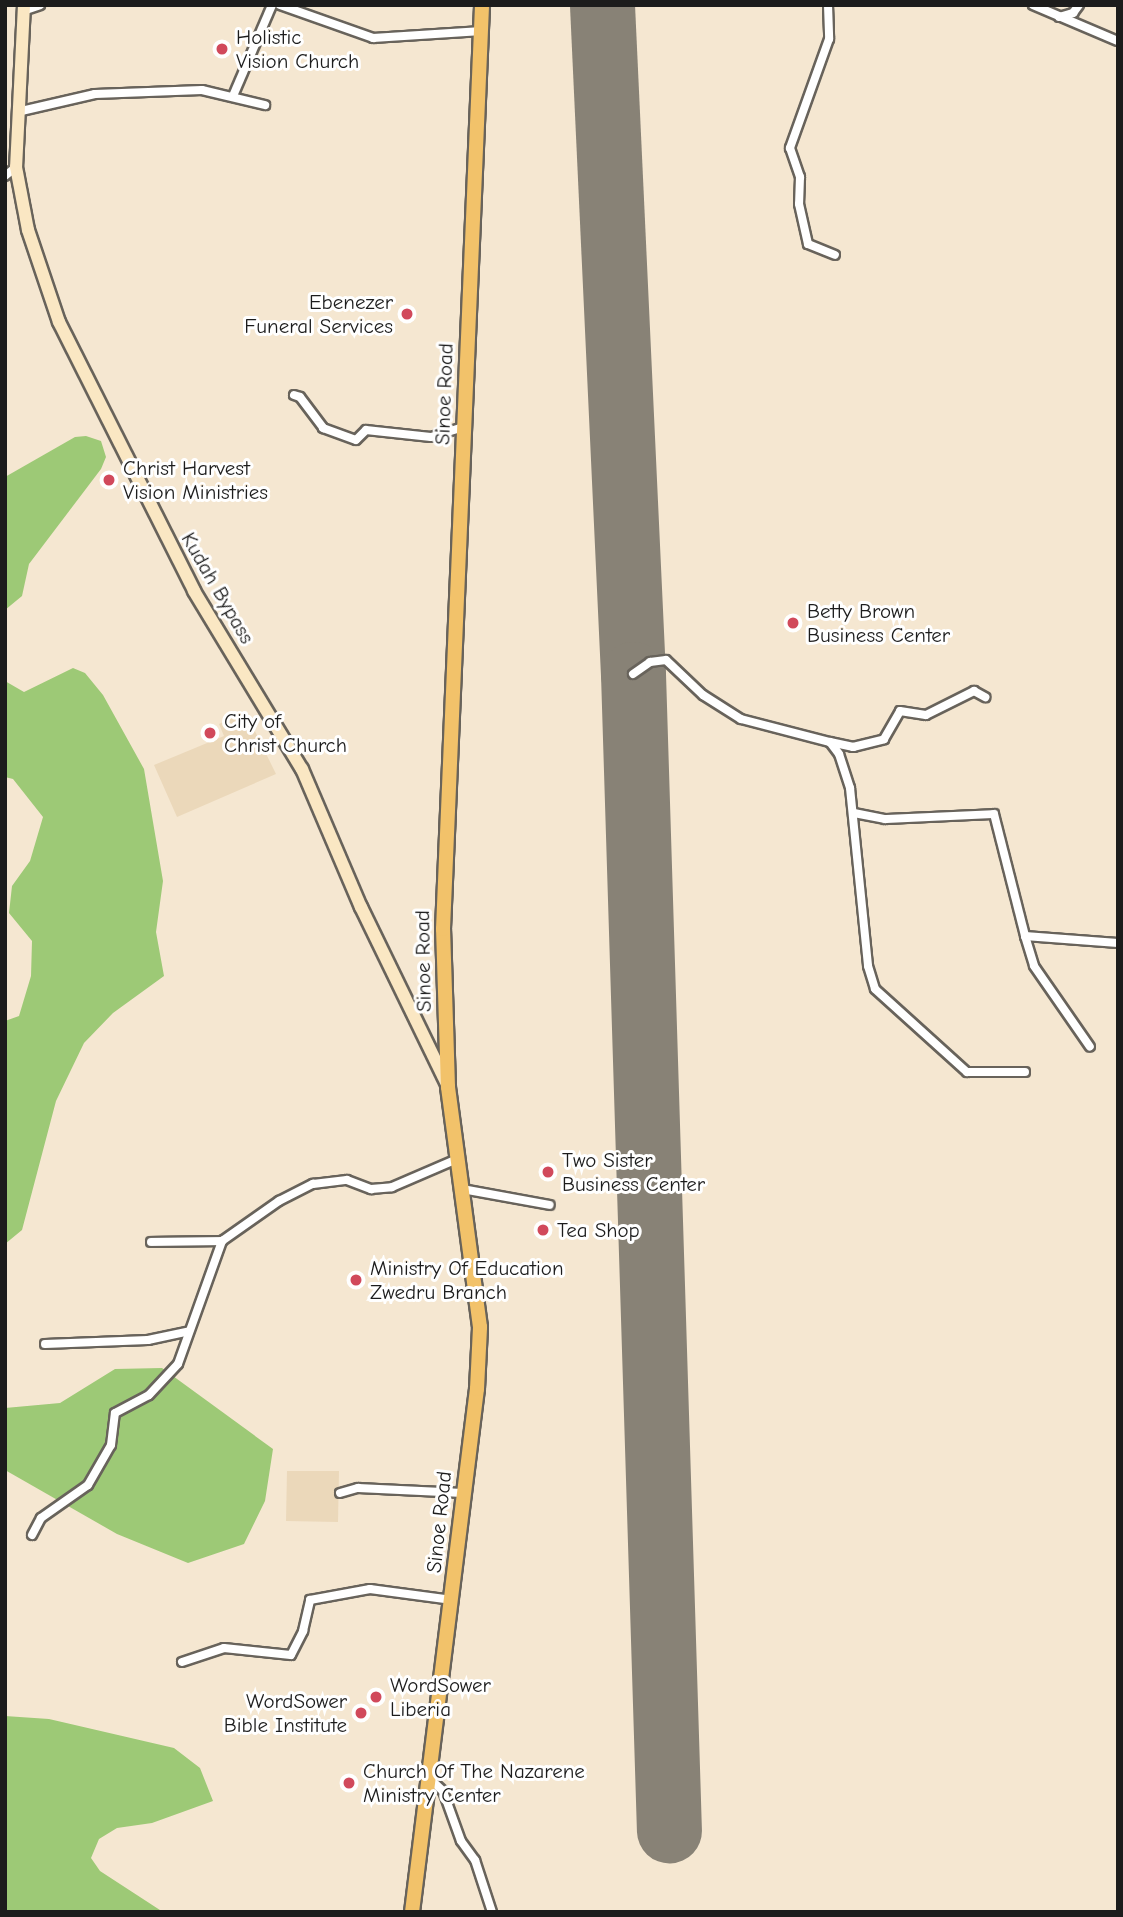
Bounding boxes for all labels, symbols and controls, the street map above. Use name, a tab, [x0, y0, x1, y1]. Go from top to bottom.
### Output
place label: Holistic Vision Church	[236, 24, 359, 74]
marker: Holistic Vision Church	[214, 41, 230, 57]
place label: Ebenezer Funeral Services	[244, 289, 393, 339]
marker: Ebenezer Funeral Services	[399, 306, 415, 322]
street label: Sinoe Road	[430, 343, 458, 445]
place label: Christ Harvest Vision Ministries	[123, 455, 268, 505]
marker: Christ Harvest Vision Ministries	[101, 472, 117, 488]
street label: Kudah Bypass	[176, 528, 260, 648]
place label: Betty Brown Business Center	[807, 598, 950, 648]
marker: Betty Brown Business Center	[785, 615, 801, 631]
place label: City of Christ Church	[224, 708, 347, 758]
marker: City of Christ Church	[202, 725, 218, 741]
street label: Sinoe Road	[410, 910, 436, 1012]
place label: Two Sister Business Center	[562, 1147, 705, 1197]
marker: Two Sister Business Center	[540, 1164, 556, 1180]
place label: Tea Shop	[557, 1217, 640, 1243]
marker: Tea Shop	[535, 1222, 551, 1238]
place label: Ministry Of Education Zwedru Branch	[370, 1255, 564, 1305]
marker: Ministry Of Education Zwedru Branch	[348, 1272, 364, 1288]
street label: Sinoe Road	[421, 1470, 457, 1574]
place label: WordSower Liberia	[390, 1672, 491, 1722]
place label: WordSower Bible Institute	[224, 1688, 347, 1738]
marker: WordSower Liberia	[368, 1689, 384, 1705]
marker: WordSower Bible Institute	[353, 1705, 369, 1721]
place label: Church Of The Nazarene Ministry Center	[363, 1758, 585, 1808]
marker: Church Of The Nazarene Ministry Center	[341, 1775, 357, 1791]

